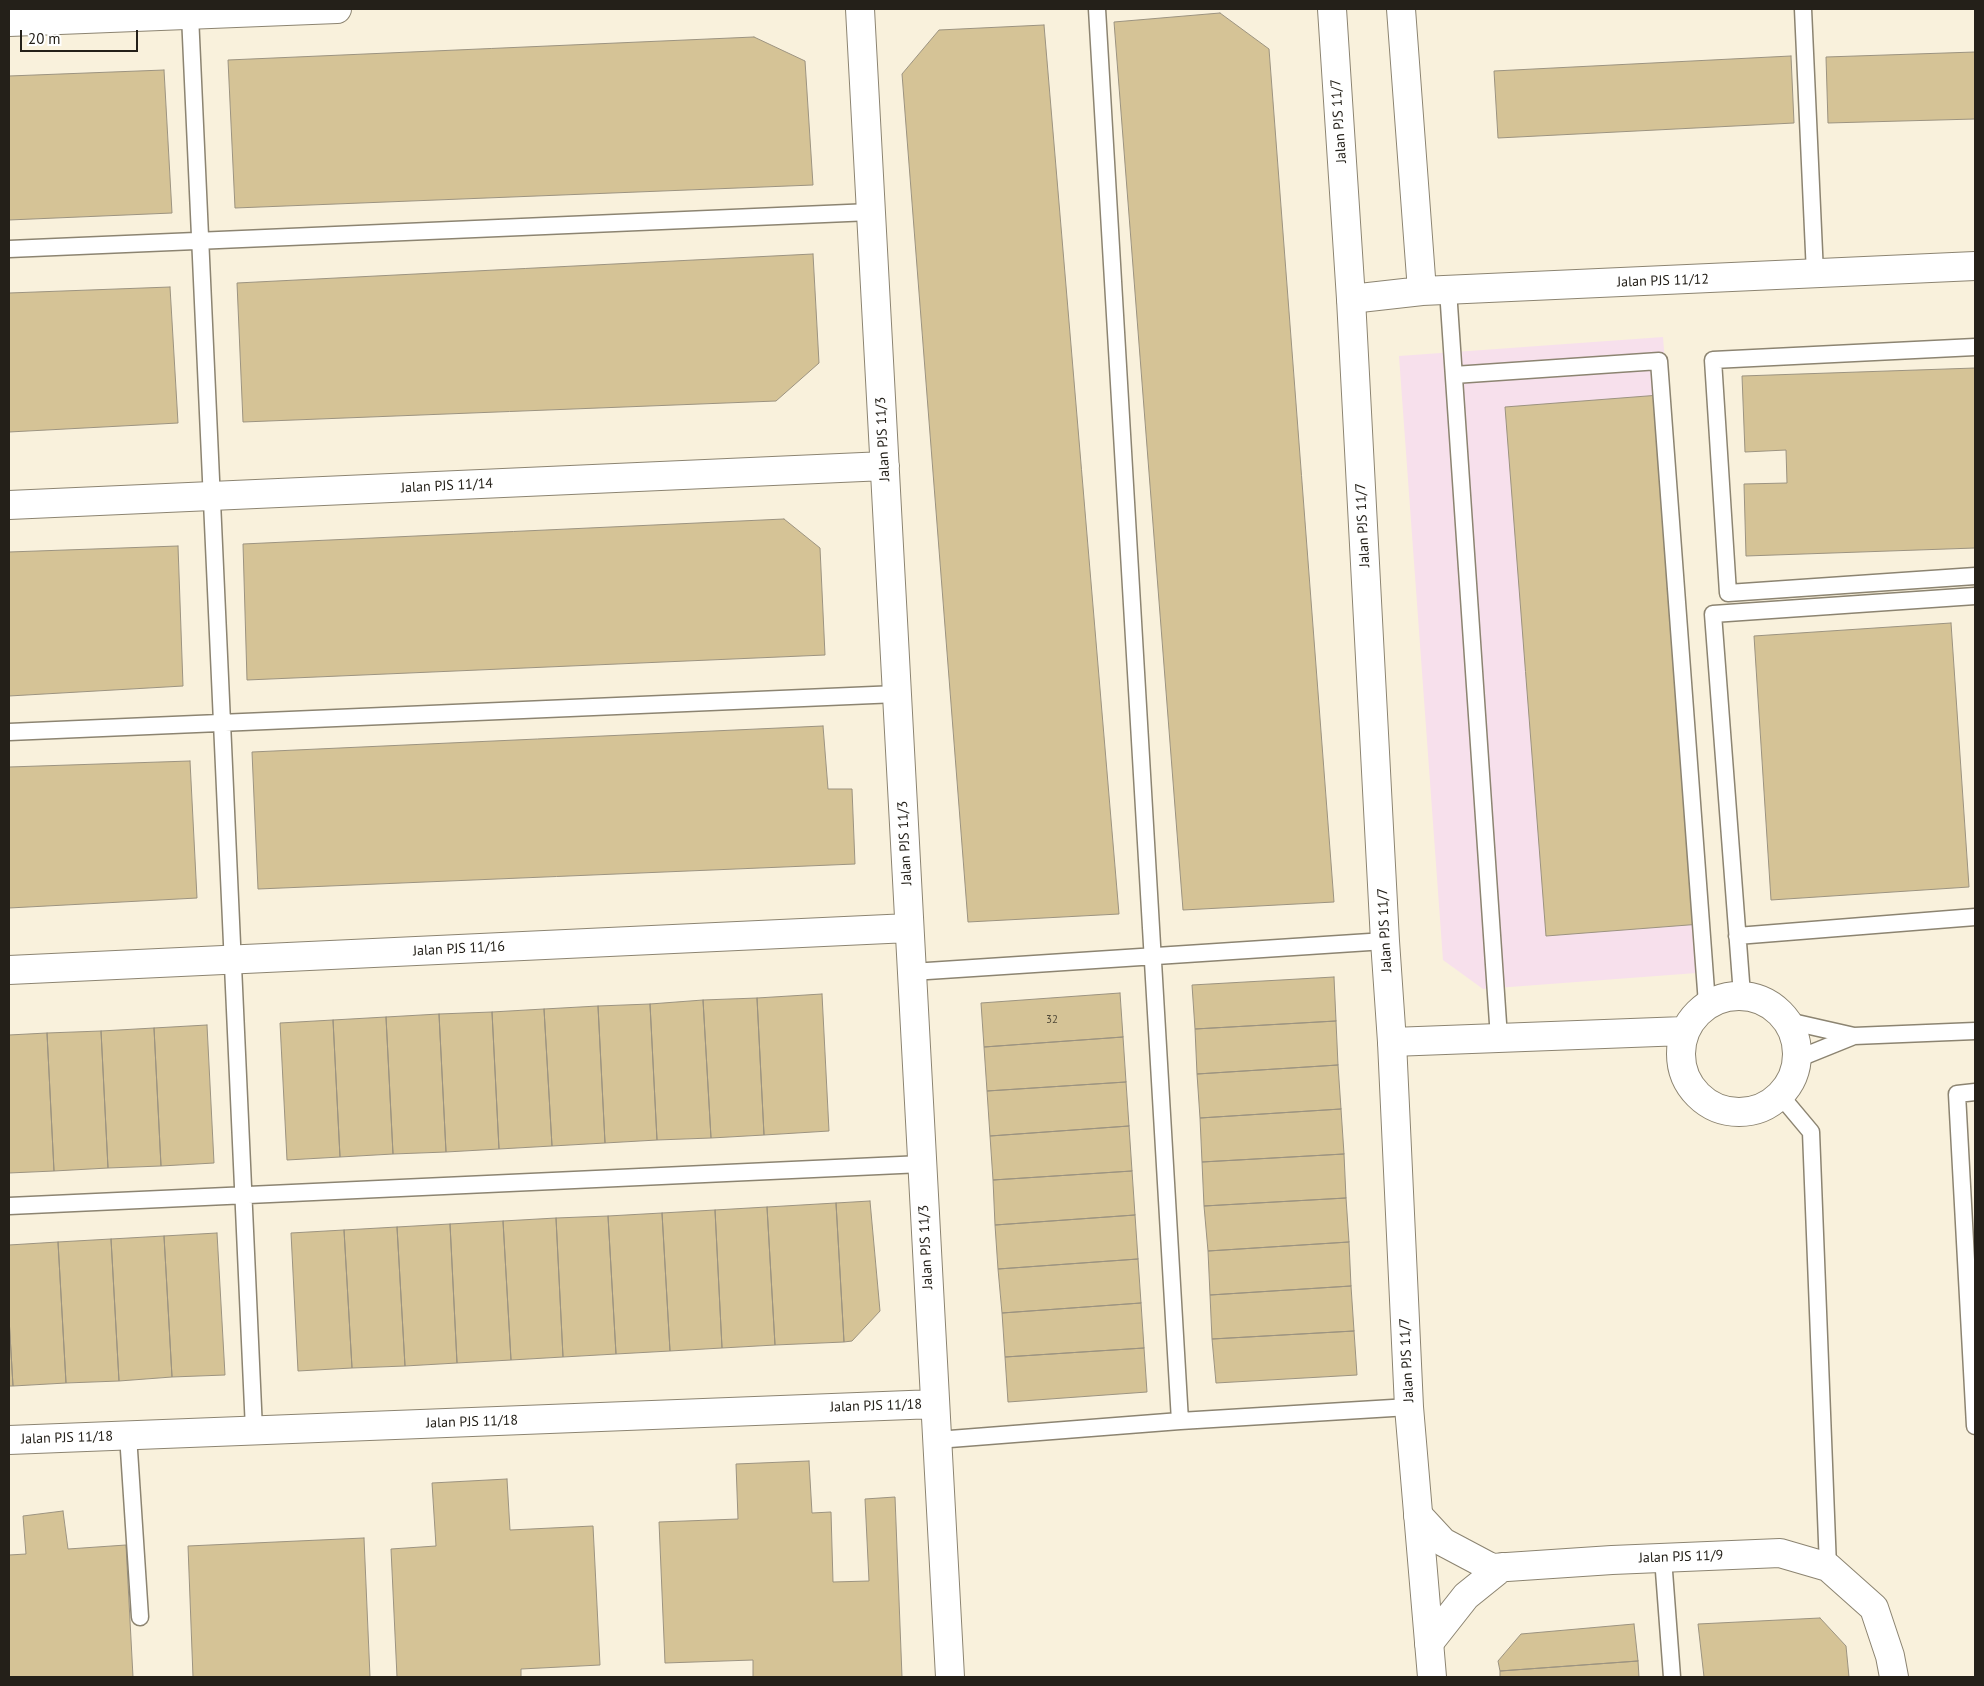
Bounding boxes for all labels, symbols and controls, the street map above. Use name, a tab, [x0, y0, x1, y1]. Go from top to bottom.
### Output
scale bar	[22, 20, 140, 52]
text: 20 m	[28, 29, 61, 48]
street label: Jalan PJS 11/7	[1328, 78, 1350, 164]
street label: Jalan PJS 11/12	[1617, 271, 1709, 291]
street label: Jalan PJS 11/3	[872, 396, 894, 482]
street label: Jalan PJS 11/14	[401, 475, 493, 497]
street label: Jalan PJS 11/7	[1352, 482, 1374, 568]
street label: Jalan PJS 11/3	[894, 800, 916, 886]
street label: Jalan PJS 11/7	[1374, 887, 1396, 973]
street label: Jalan PJS 11/16	[413, 938, 505, 960]
house number: 32	[1046, 1013, 1058, 1027]
street label: Jalan PJS 11/3	[915, 1204, 937, 1290]
street label: Jalan PJS 11/7	[1396, 1317, 1418, 1403]
street label: Jalan PJS 11/18	[830, 1396, 922, 1416]
street label: Jalan PJS 11/18	[426, 1412, 518, 1432]
street label: Jalan PJS 11/18	[21, 1428, 113, 1448]
street label: Jalan PJS 11/9	[1639, 1547, 1723, 1567]

